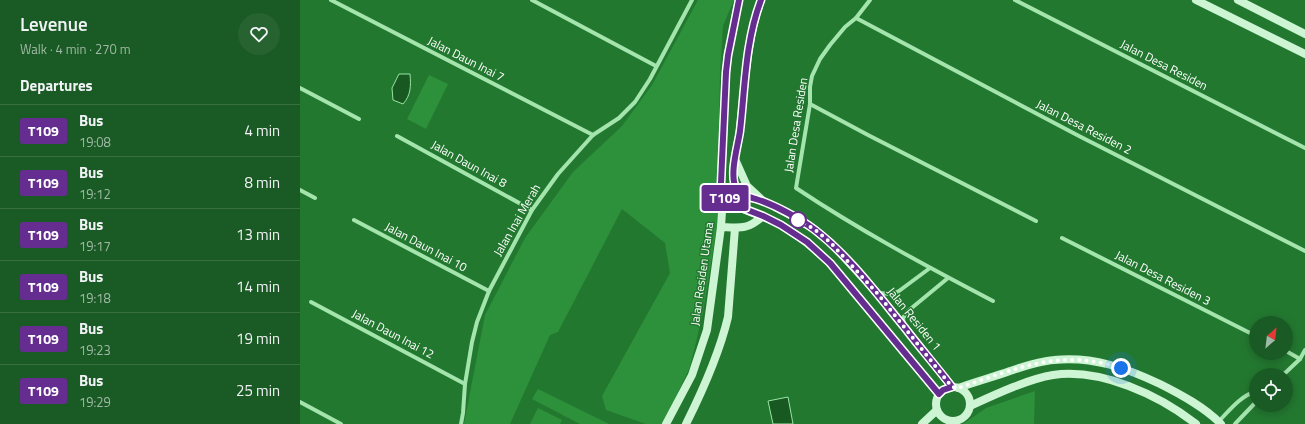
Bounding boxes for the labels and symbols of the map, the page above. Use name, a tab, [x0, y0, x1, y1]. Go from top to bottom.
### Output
street label: Jalan Daun Inai 7	[425, 31, 508, 86]
street label: Jalan Desa Residen	[1117, 34, 1211, 95]
street label: Jalan Desa Residen	[779, 76, 812, 174]
street label: Jalan Desa Residen 2	[1033, 94, 1135, 159]
street label: Jalan Daun Inai 8	[428, 135, 511, 192]
street label: Jalan Inai Merah	[488, 180, 545, 259]
line badge: T109	[697, 185, 753, 211]
unlabelled marker	[789, 211, 807, 229]
street label: Jalan Daun Inai 10	[382, 217, 471, 276]
street label: Jalan Residen Utama	[685, 221, 718, 327]
street label: Jalan Desa Residen 3	[1112, 245, 1214, 310]
street label: Jalan Residen 1	[883, 283, 946, 355]
street label: Jalan Daun Inai 12	[349, 304, 438, 363]
north arrow	[1249, 316, 1293, 360]
your location	[1111, 358, 1131, 378]

